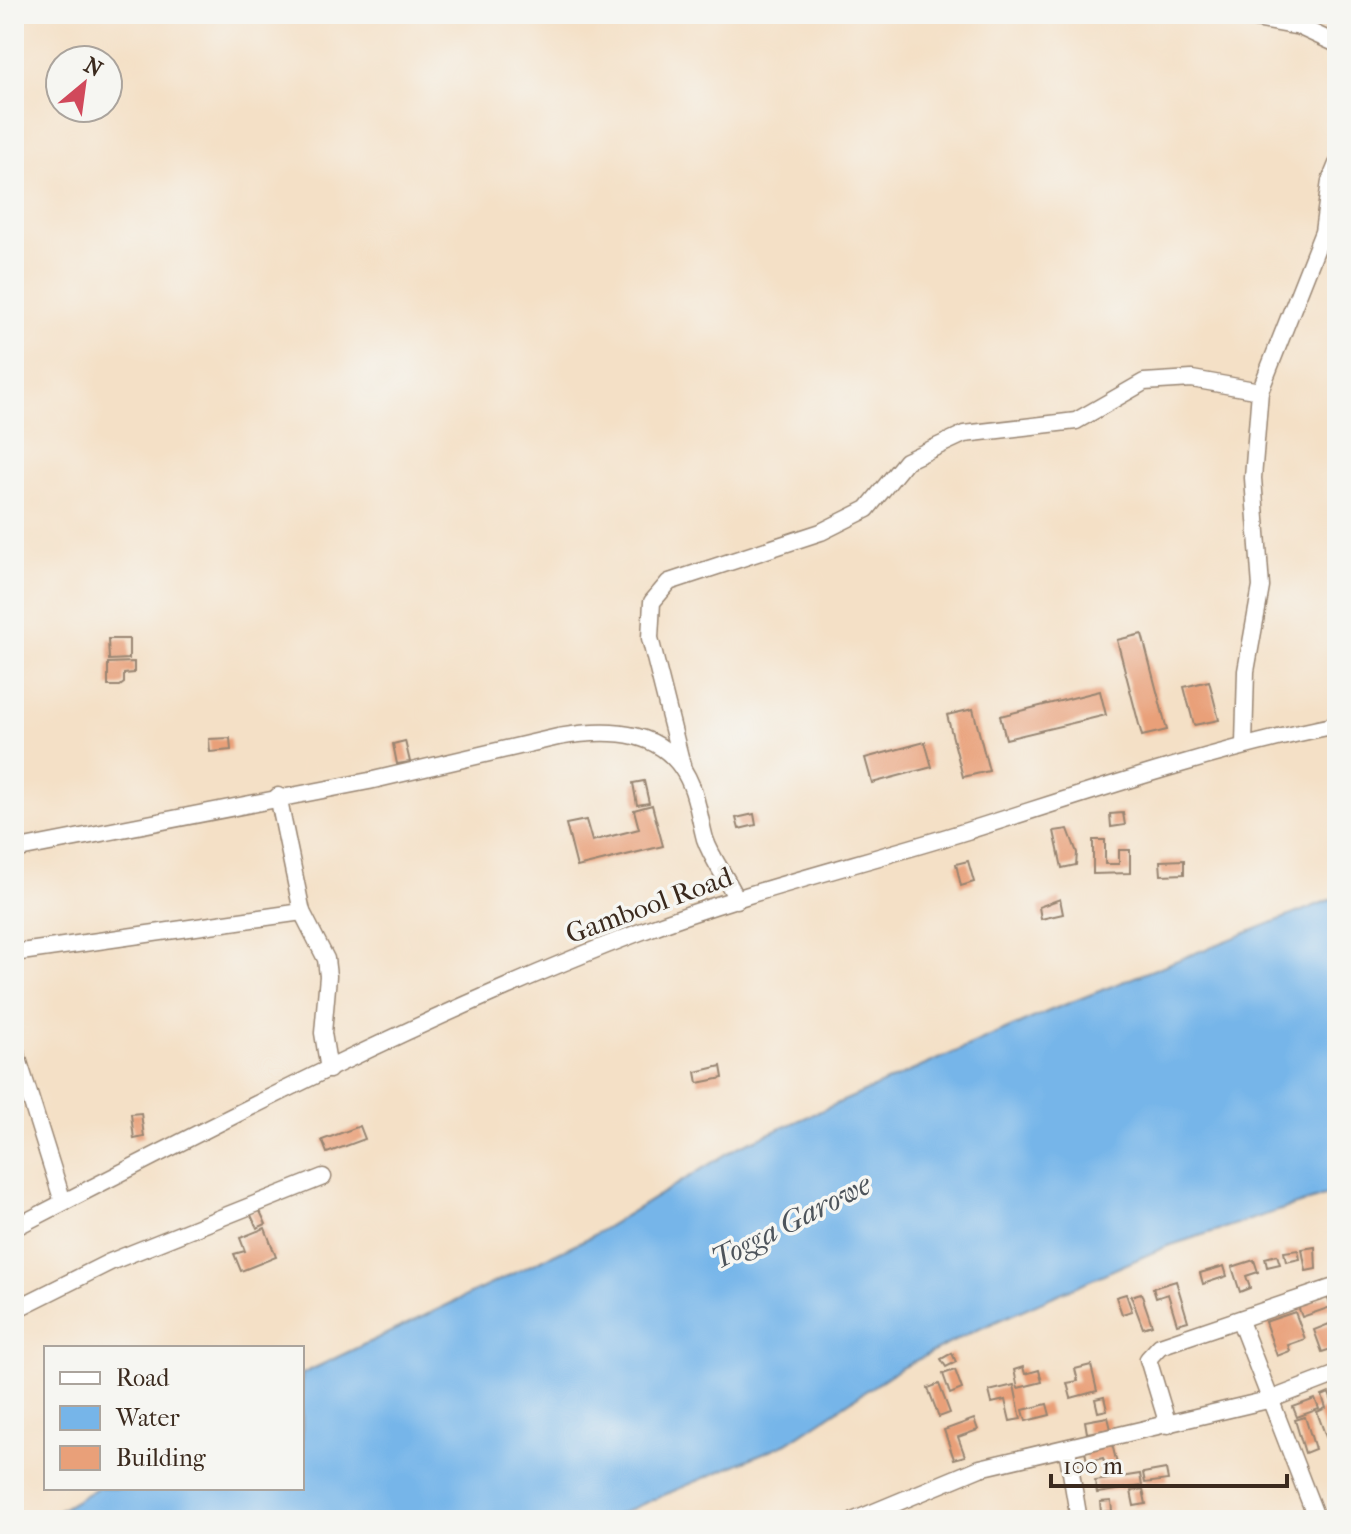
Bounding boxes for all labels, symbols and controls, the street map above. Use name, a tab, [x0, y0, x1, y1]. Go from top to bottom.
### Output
north arrow	[44, 44, 124, 124]
text: N	[80, 52, 107, 83]
street label: Gambool Road	[561, 859, 738, 950]
water label: Togga Garowe	[705, 1166, 877, 1277]
legend	[44, 1346, 304, 1490]
text: Road	[116, 1364, 170, 1392]
text: Water	[115, 1404, 180, 1432]
scale bar	[1051, 1438, 1287, 1488]
text: Building	[116, 1444, 207, 1472]
text: 100 m	[1063, 1452, 1123, 1480]

